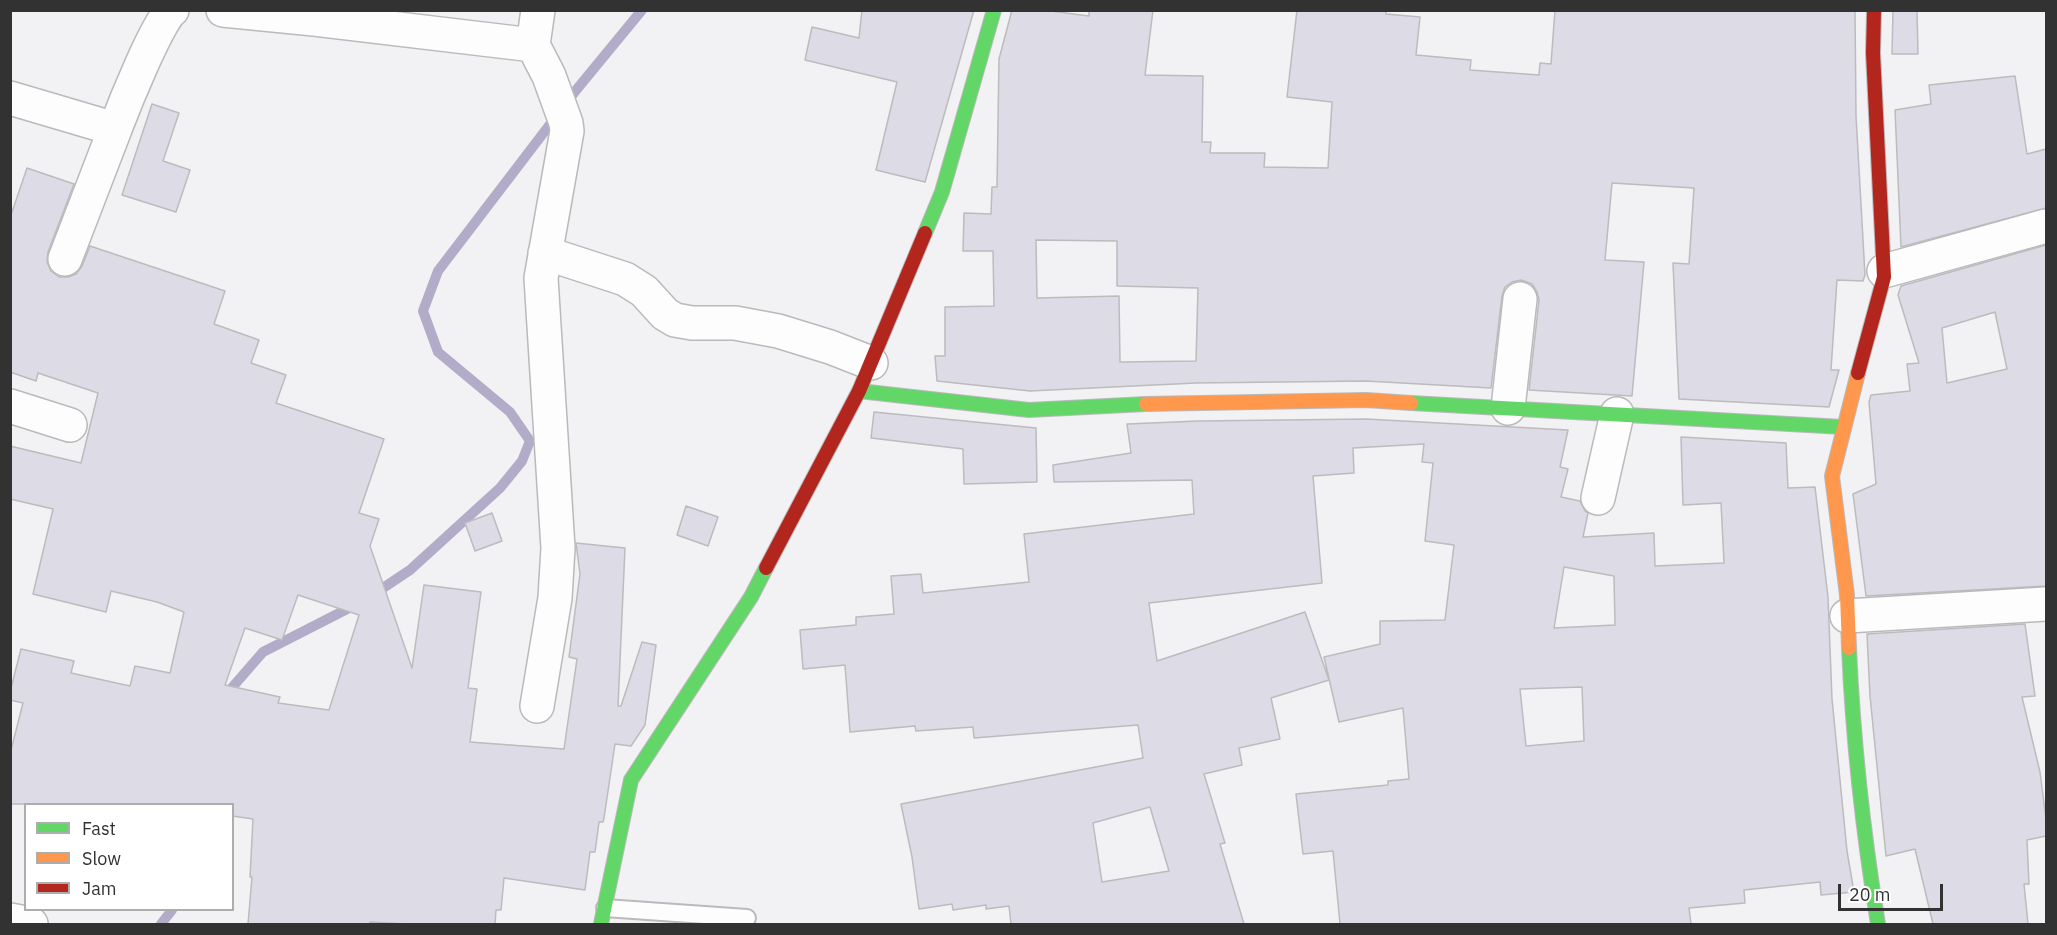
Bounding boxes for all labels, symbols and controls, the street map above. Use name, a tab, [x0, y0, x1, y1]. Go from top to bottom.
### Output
legend	[24, 803, 234, 911]
text: Fast	[82, 817, 116, 840]
text: Slow	[82, 847, 121, 870]
scale bar	[1841, 872, 1946, 910]
text: Jam	[82, 877, 117, 900]
text: 20 m	[1849, 883, 1891, 906]

